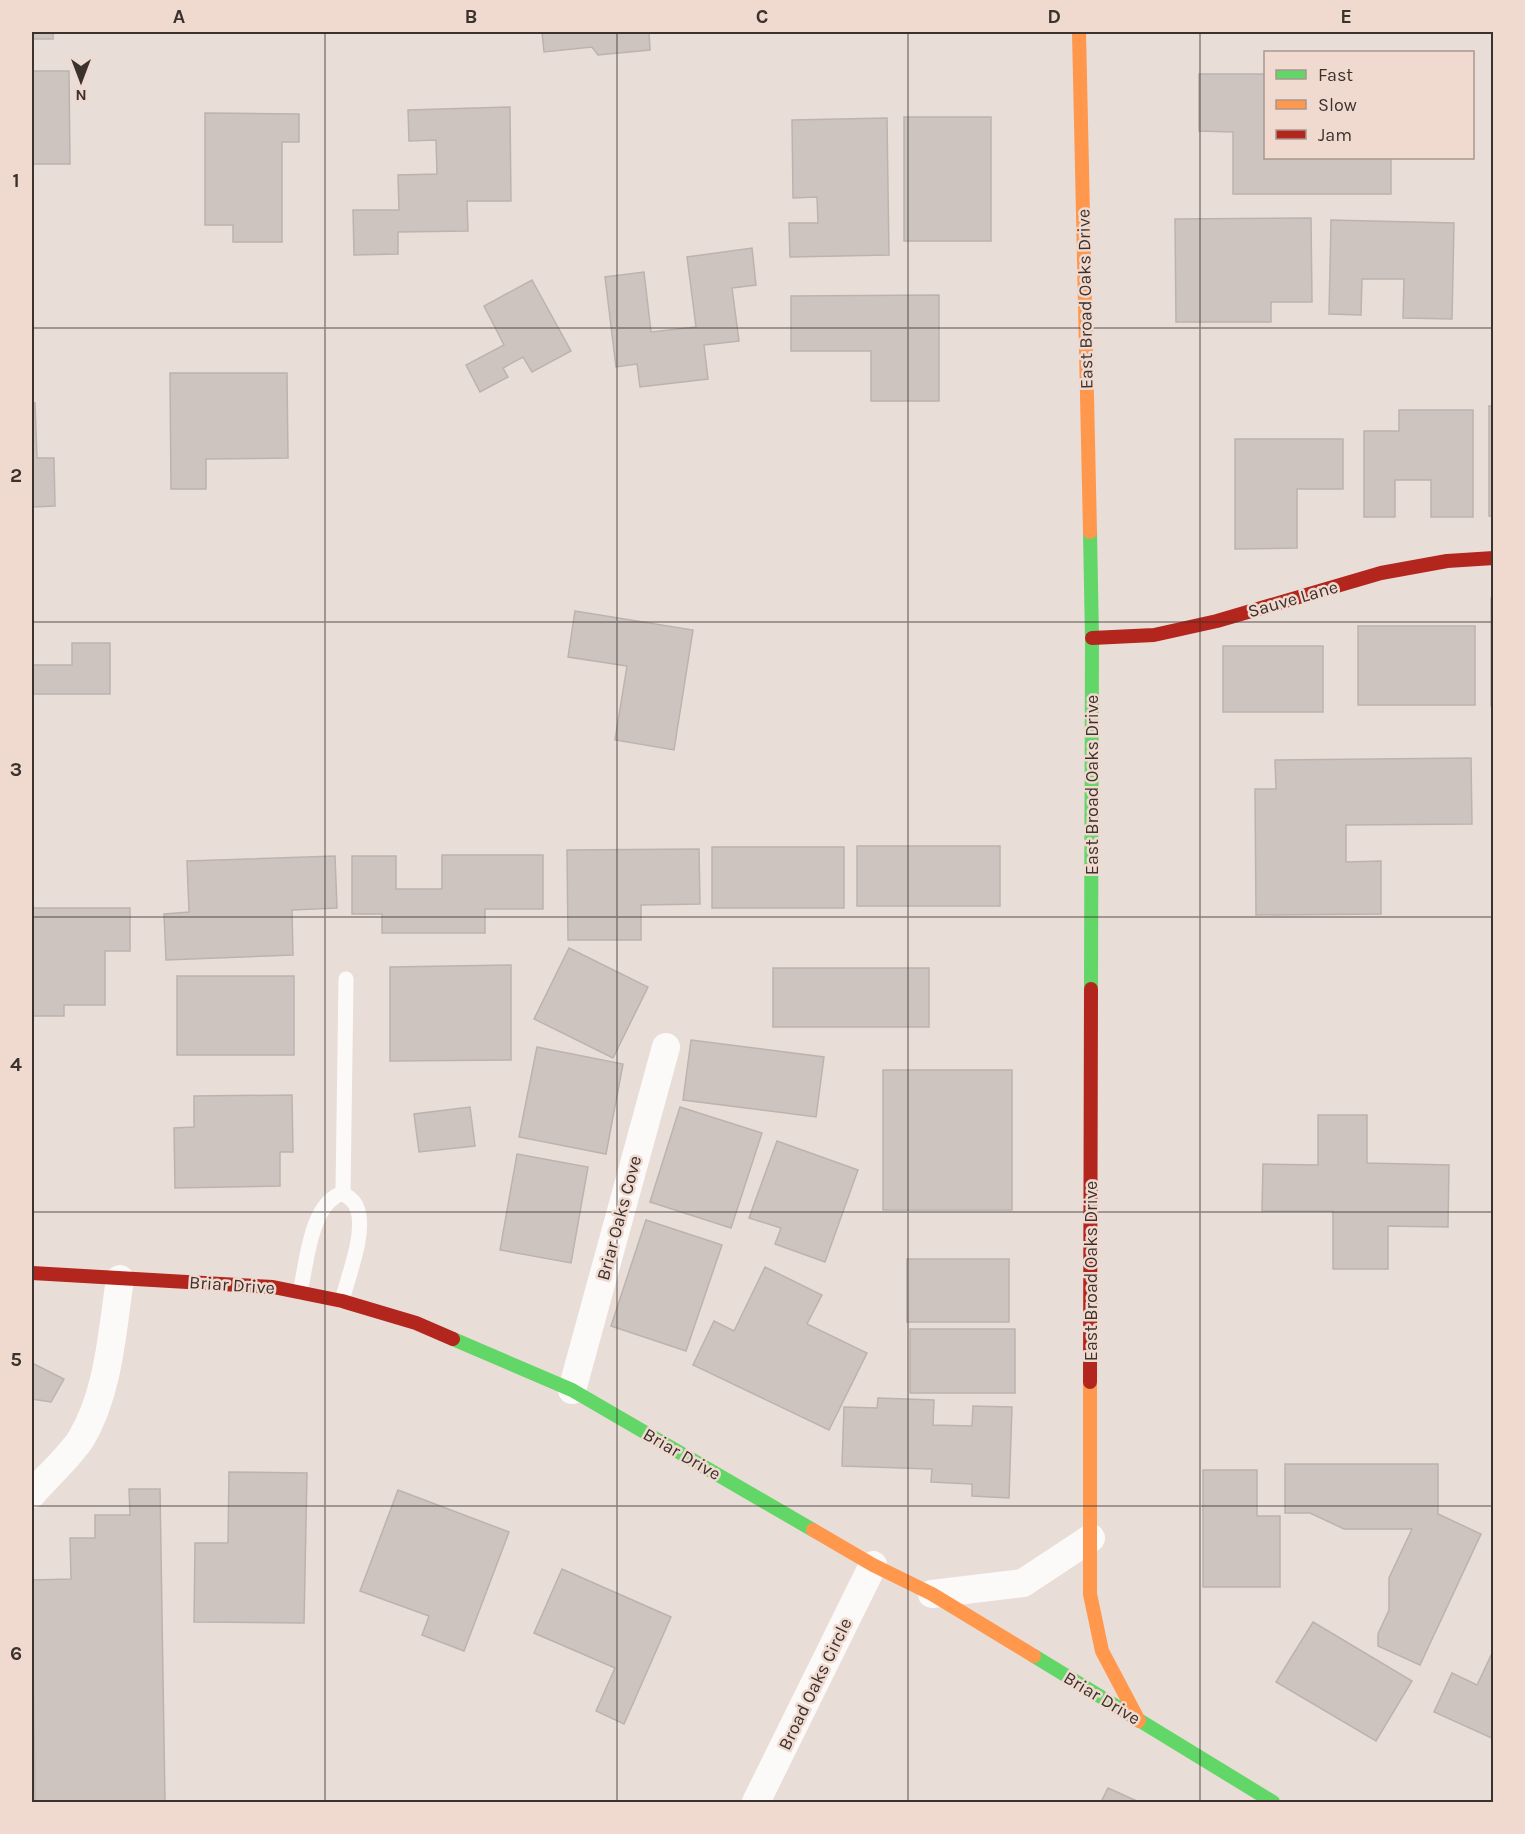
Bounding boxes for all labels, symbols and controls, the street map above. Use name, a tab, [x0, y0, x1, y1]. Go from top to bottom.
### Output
text: A	[173, 5, 186, 28]
text: B	[465, 5, 477, 28]
text: C	[756, 5, 768, 28]
text: D	[1047, 5, 1061, 28]
text: E	[1340, 5, 1352, 28]
north arrow	[51, 51, 111, 111]
legend	[1264, 51, 1474, 159]
text: Fast	[1318, 64, 1353, 86]
text: N	[75, 86, 87, 105]
text: Slow	[1318, 94, 1357, 116]
text: Jam	[1318, 124, 1352, 146]
text: 1	[12, 169, 20, 192]
street label: East Broad Oaks Drive	[1072, 209, 1098, 389]
text: 2	[10, 464, 22, 487]
street label: Sauve Lane	[1245, 576, 1341, 622]
street label: East Broad Oaks Drive	[1081, 695, 1103, 875]
text: 3	[10, 758, 22, 781]
text: 4	[10, 1053, 22, 1076]
street label: Briar Oaks Cove	[592, 1153, 646, 1283]
street label: East Broad Oaks Drive	[1080, 1181, 1102, 1361]
street label: Briar Drive	[188, 1271, 276, 1299]
text: 5	[10, 1348, 22, 1371]
street label: Briar Drive	[639, 1423, 725, 1485]
street label: Broad Oaks Circle	[773, 1614, 857, 1754]
text: 6	[10, 1642, 22, 1665]
street label: Briar Drive	[1060, 1666, 1144, 1730]

